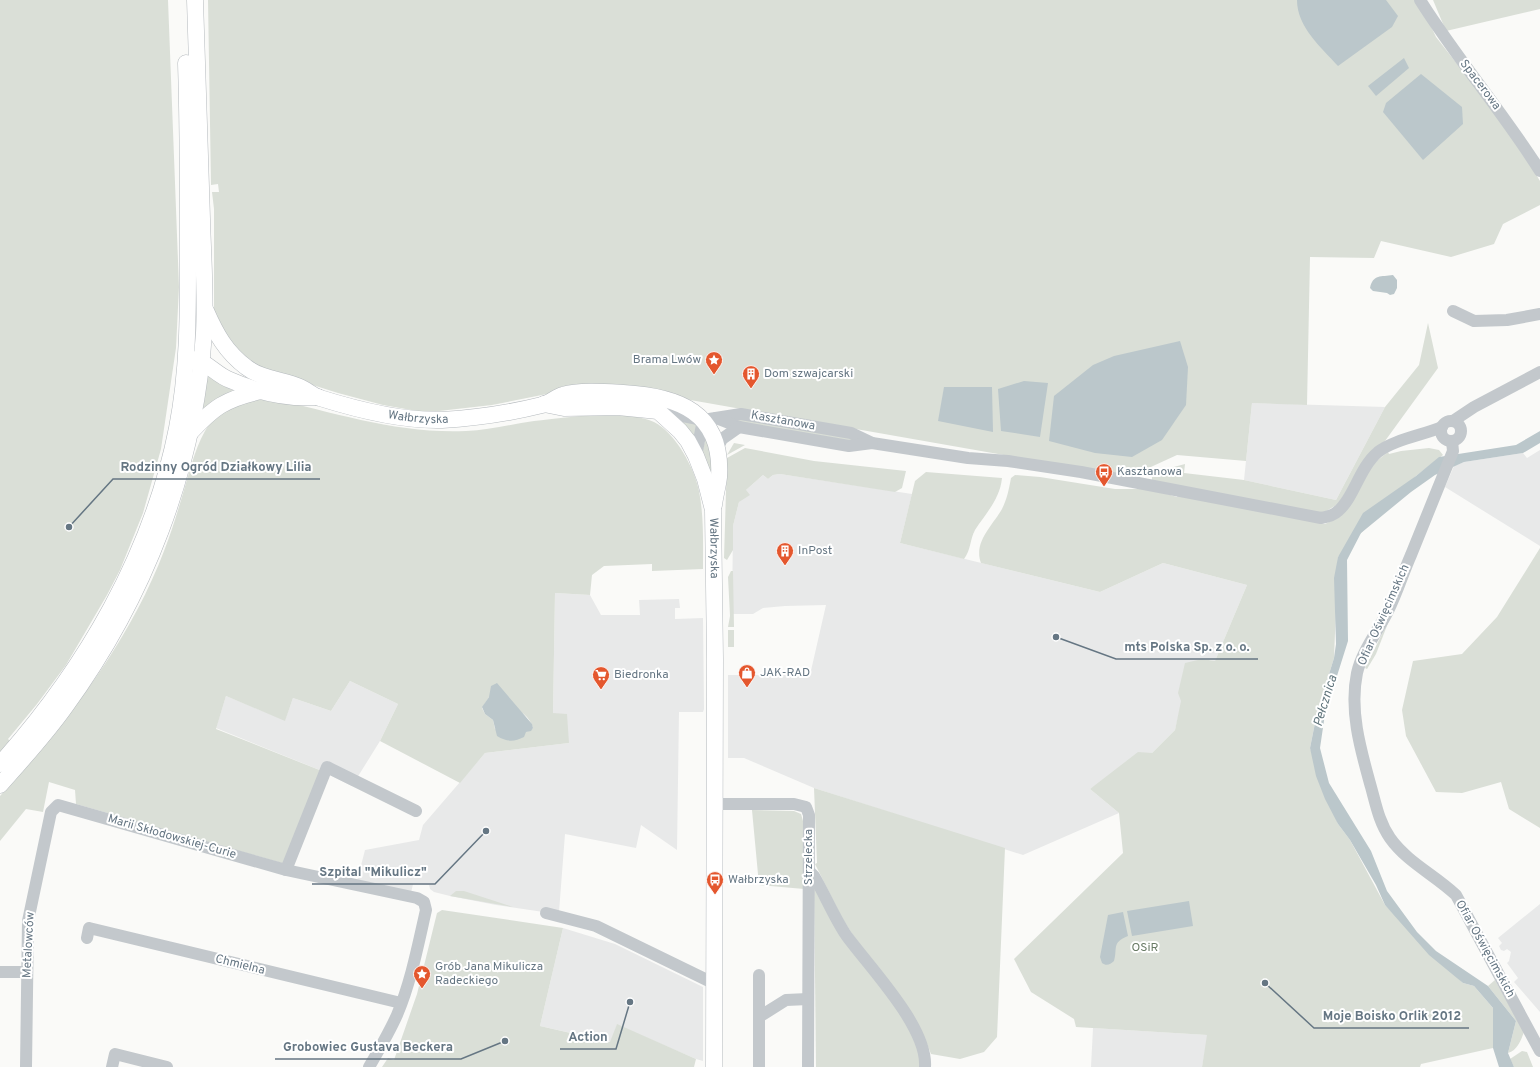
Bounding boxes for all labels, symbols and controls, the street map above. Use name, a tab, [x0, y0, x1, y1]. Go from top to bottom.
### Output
street label: Spacerowa	[1456, 57, 1504, 113]
place icon: Brama Lwów	[704, 350, 724, 375]
place label: Brama Lwów	[633, 352, 701, 368]
building icon: Dom szwajcarski	[741, 364, 761, 389]
place label: Dom szwajcarski	[764, 366, 853, 382]
street label: Wałbrzyska	[387, 407, 449, 428]
street label: Kasztanowa	[750, 407, 816, 435]
callout: Rodzinny Ogród Działkowy Lilia	[113, 454, 320, 479]
text: Rodzinny Ogród Działkowy Lilia	[120, 460, 312, 476]
bus stop icon: Kasztanowa	[1094, 462, 1114, 487]
place label: Kasztanowa	[1117, 464, 1182, 480]
street label: Wałbrzyska	[705, 518, 722, 579]
building icon: InPost	[775, 541, 795, 566]
place label: InPost	[798, 543, 832, 559]
street label: Ofiar Oświęcimskich	[1354, 562, 1414, 668]
callout: mts Polska Sp. z o. o.	[1116, 634, 1258, 659]
text: mts Polska Sp. z o. o.	[1124, 640, 1250, 656]
shop icon: JAK-RAD	[737, 663, 757, 688]
supermarket icon: Biedronka	[591, 665, 611, 690]
place label: JAK-RAD	[760, 665, 810, 681]
place label: Biedronka	[614, 667, 668, 683]
water label: Pełcznica	[1311, 673, 1341, 729]
street label: Marii Skłodowskiej-Curie	[106, 811, 238, 863]
street label: Strzelecka	[801, 829, 817, 885]
callout: Szpital "Mikulicz"	[312, 859, 435, 884]
text: Szpital "Mikulicz"	[319, 865, 427, 881]
bus stop icon: Wałbrzyska	[705, 870, 725, 895]
place label: Wałbrzyska	[728, 872, 789, 888]
street label: Ofiar Oświęcimskich	[1451, 897, 1519, 1001]
street label: Metalowców	[19, 911, 39, 979]
park label: OSiR	[1132, 940, 1159, 956]
street label: Chmielna	[214, 951, 266, 979]
place label: Grób Jana Mikulicza Radeckiego	[435, 959, 543, 989]
place icon: Grób Jana Mikulicza Radeckiego	[412, 964, 432, 989]
callout: Moje Boisko Orlik 2012	[1314, 1003, 1469, 1028]
text: Moje Boisko Orlik 2012	[1323, 1009, 1461, 1025]
callout: Action	[560, 1024, 616, 1049]
text: Action	[568, 1030, 608, 1046]
callout: Grobowiec Gustava Beckera	[275, 1034, 461, 1059]
text: Grobowiec Gustava Beckera	[283, 1040, 453, 1056]

